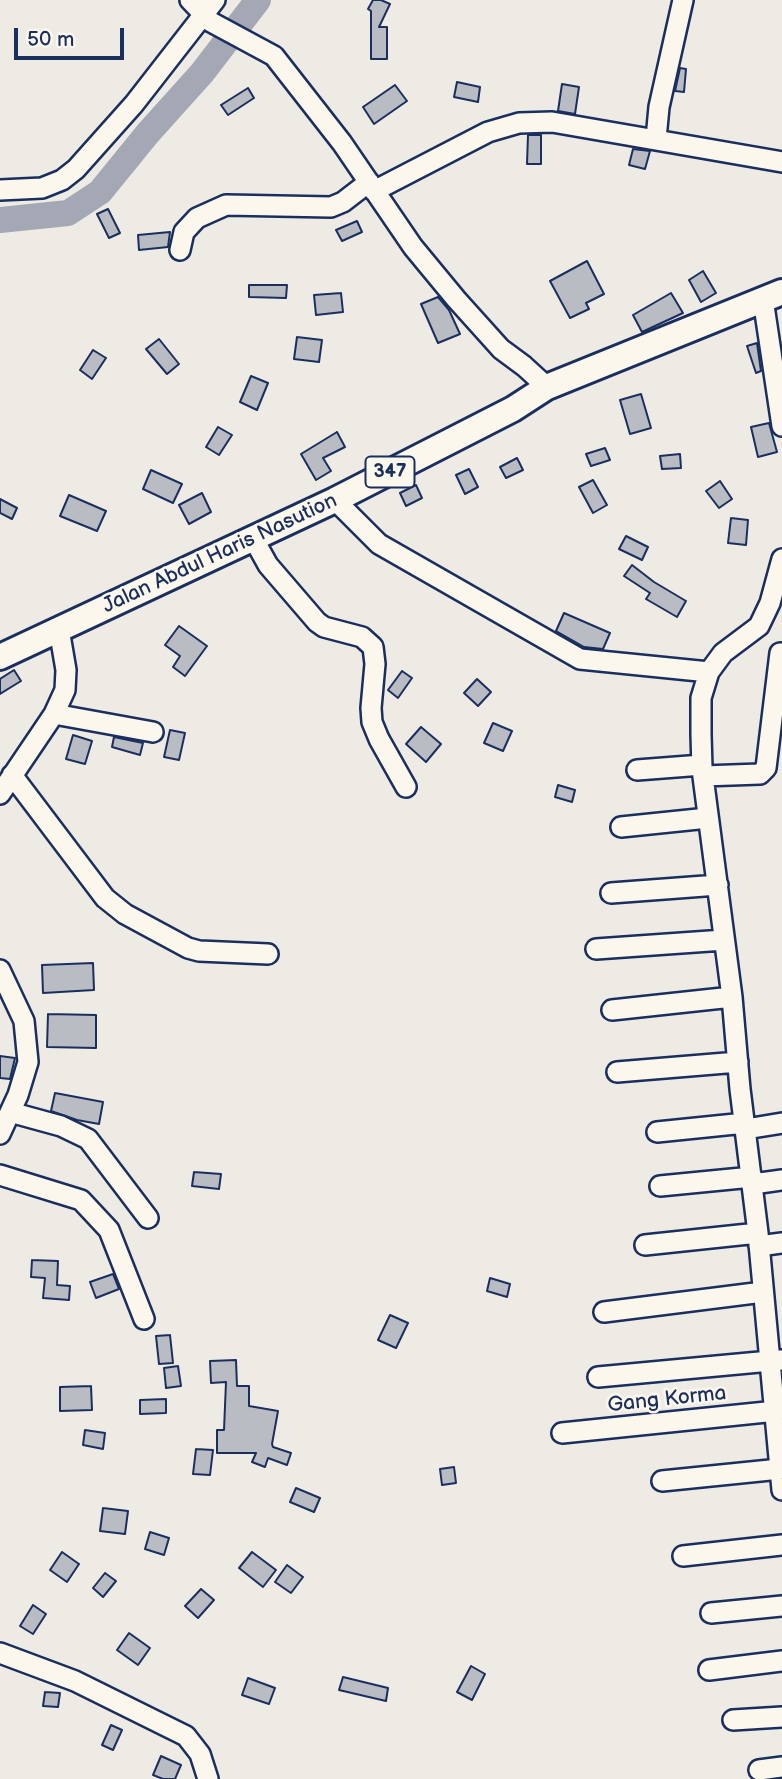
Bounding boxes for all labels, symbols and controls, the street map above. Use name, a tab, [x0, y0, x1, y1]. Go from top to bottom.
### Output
scale bar	[18, 14, 128, 58]
text: 50 m	[27, 27, 74, 52]
road number: 347	[366, 457, 414, 488]
street label: Jalan Abdul Haris Nasution	[99, 489, 341, 619]
street label: Gang Korma	[606, 1381, 728, 1419]

